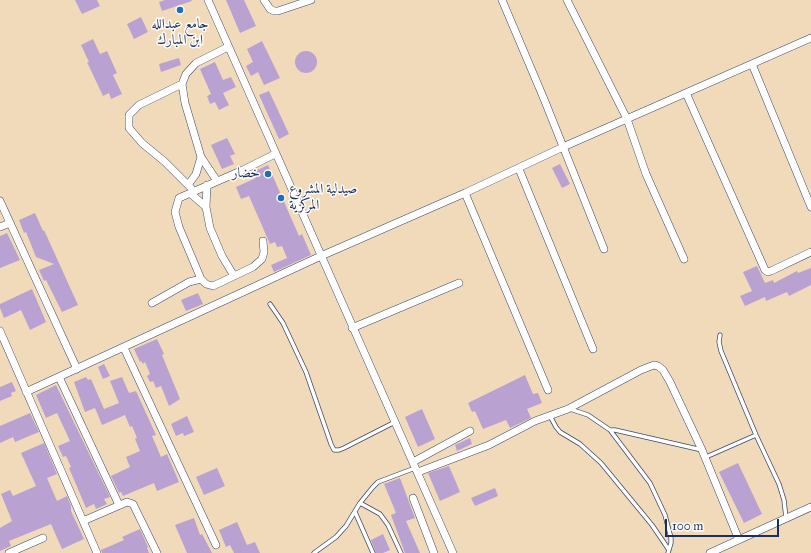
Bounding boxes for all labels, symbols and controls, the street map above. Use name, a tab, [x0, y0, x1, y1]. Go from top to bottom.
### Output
marker: جامع عبدالله ابن المبارك	[175, 5, 185, 15]
place label: جامع عبدالله ابن المبارك	[151, 17, 209, 50]
place label: خضار	[232, 166, 260, 182]
marker: خضار	[263, 169, 273, 179]
place label: صيدلية المشروع المركزية	[289, 182, 357, 214]
marker: صيدلية المشروع المركزية	[276, 193, 286, 203]
scale bar	[667, 511, 781, 537]
text: 100 m	[672, 519, 703, 533]

